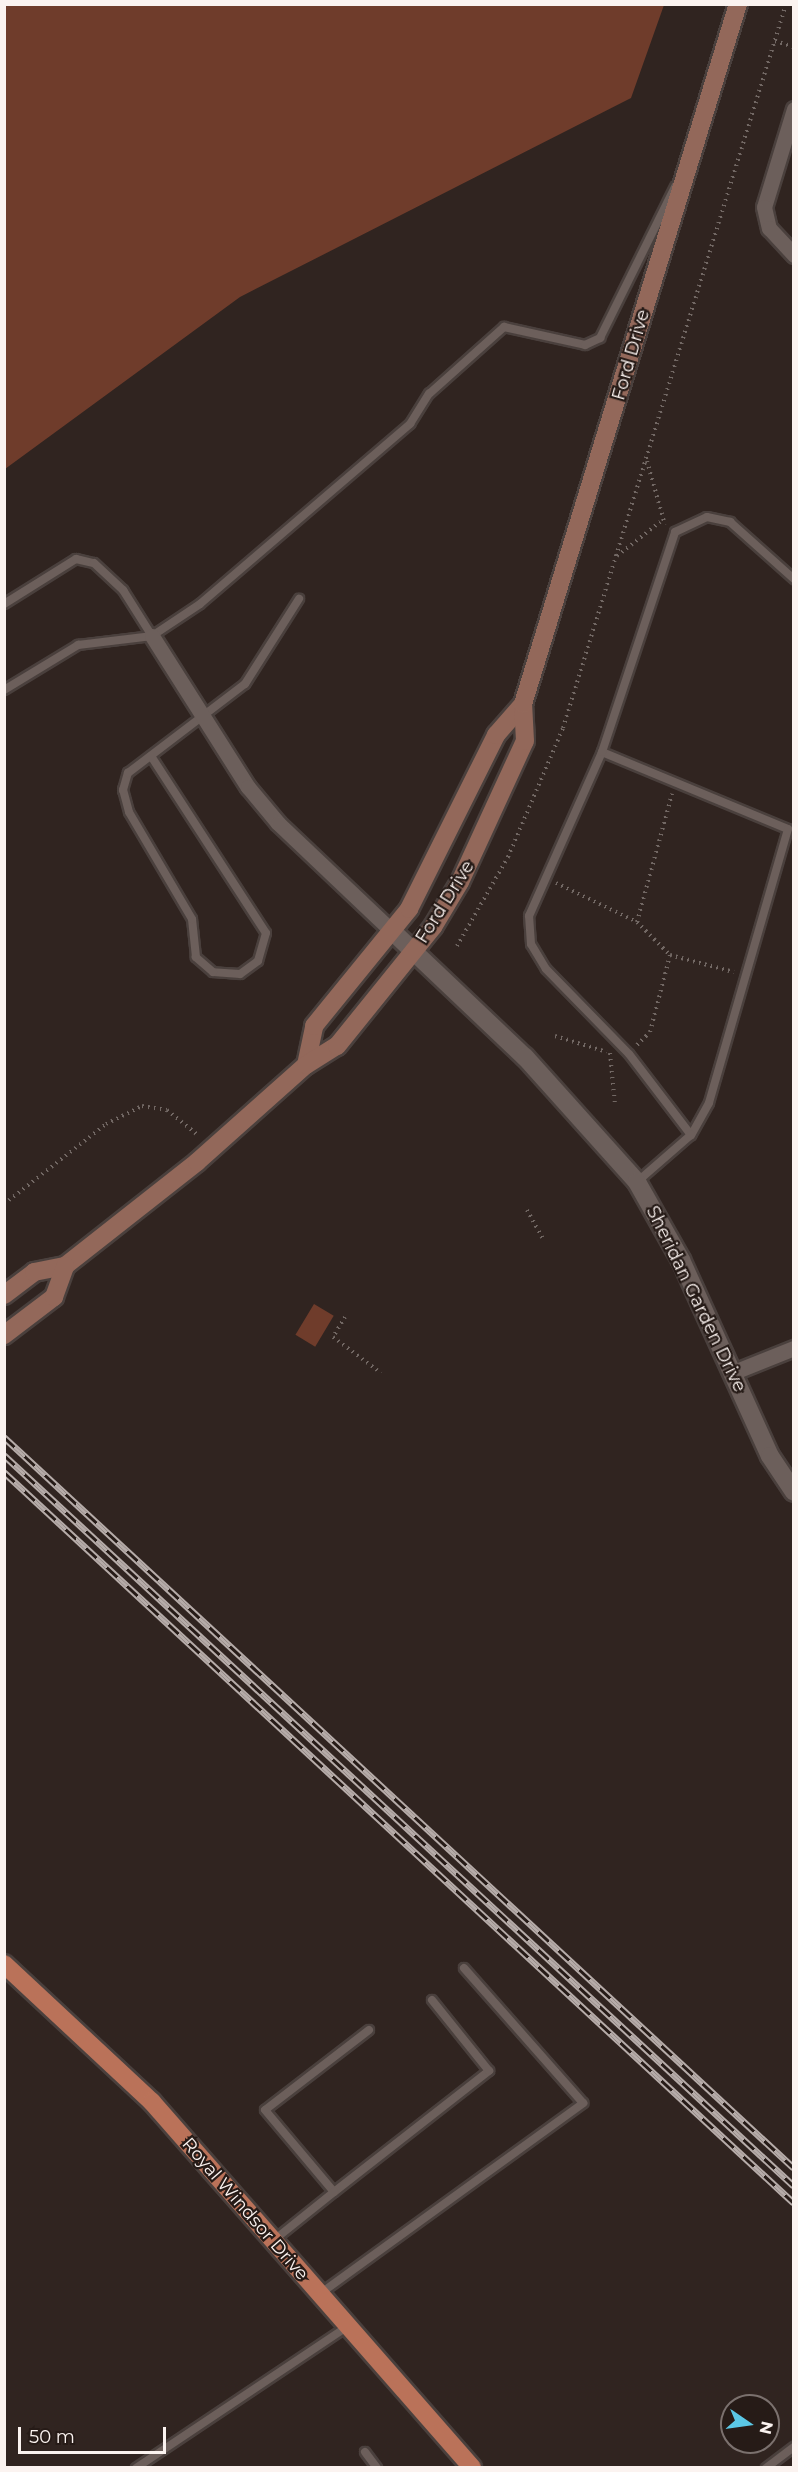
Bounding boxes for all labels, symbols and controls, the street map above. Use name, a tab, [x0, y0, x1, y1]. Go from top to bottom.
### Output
street label: Ford Drive	[608, 307, 654, 403]
street label: Ford Drive	[411, 857, 479, 947]
street label: Sheridan Garden Drive	[641, 1202, 751, 1396]
street label: Royal Windsor Drive	[177, 2133, 313, 2285]
north arrow	[720, 2394, 780, 2454]
scale bar	[21, 2415, 170, 2453]
text: N	[755, 2419, 777, 2436]
text: 50 m	[29, 2426, 75, 2448]

